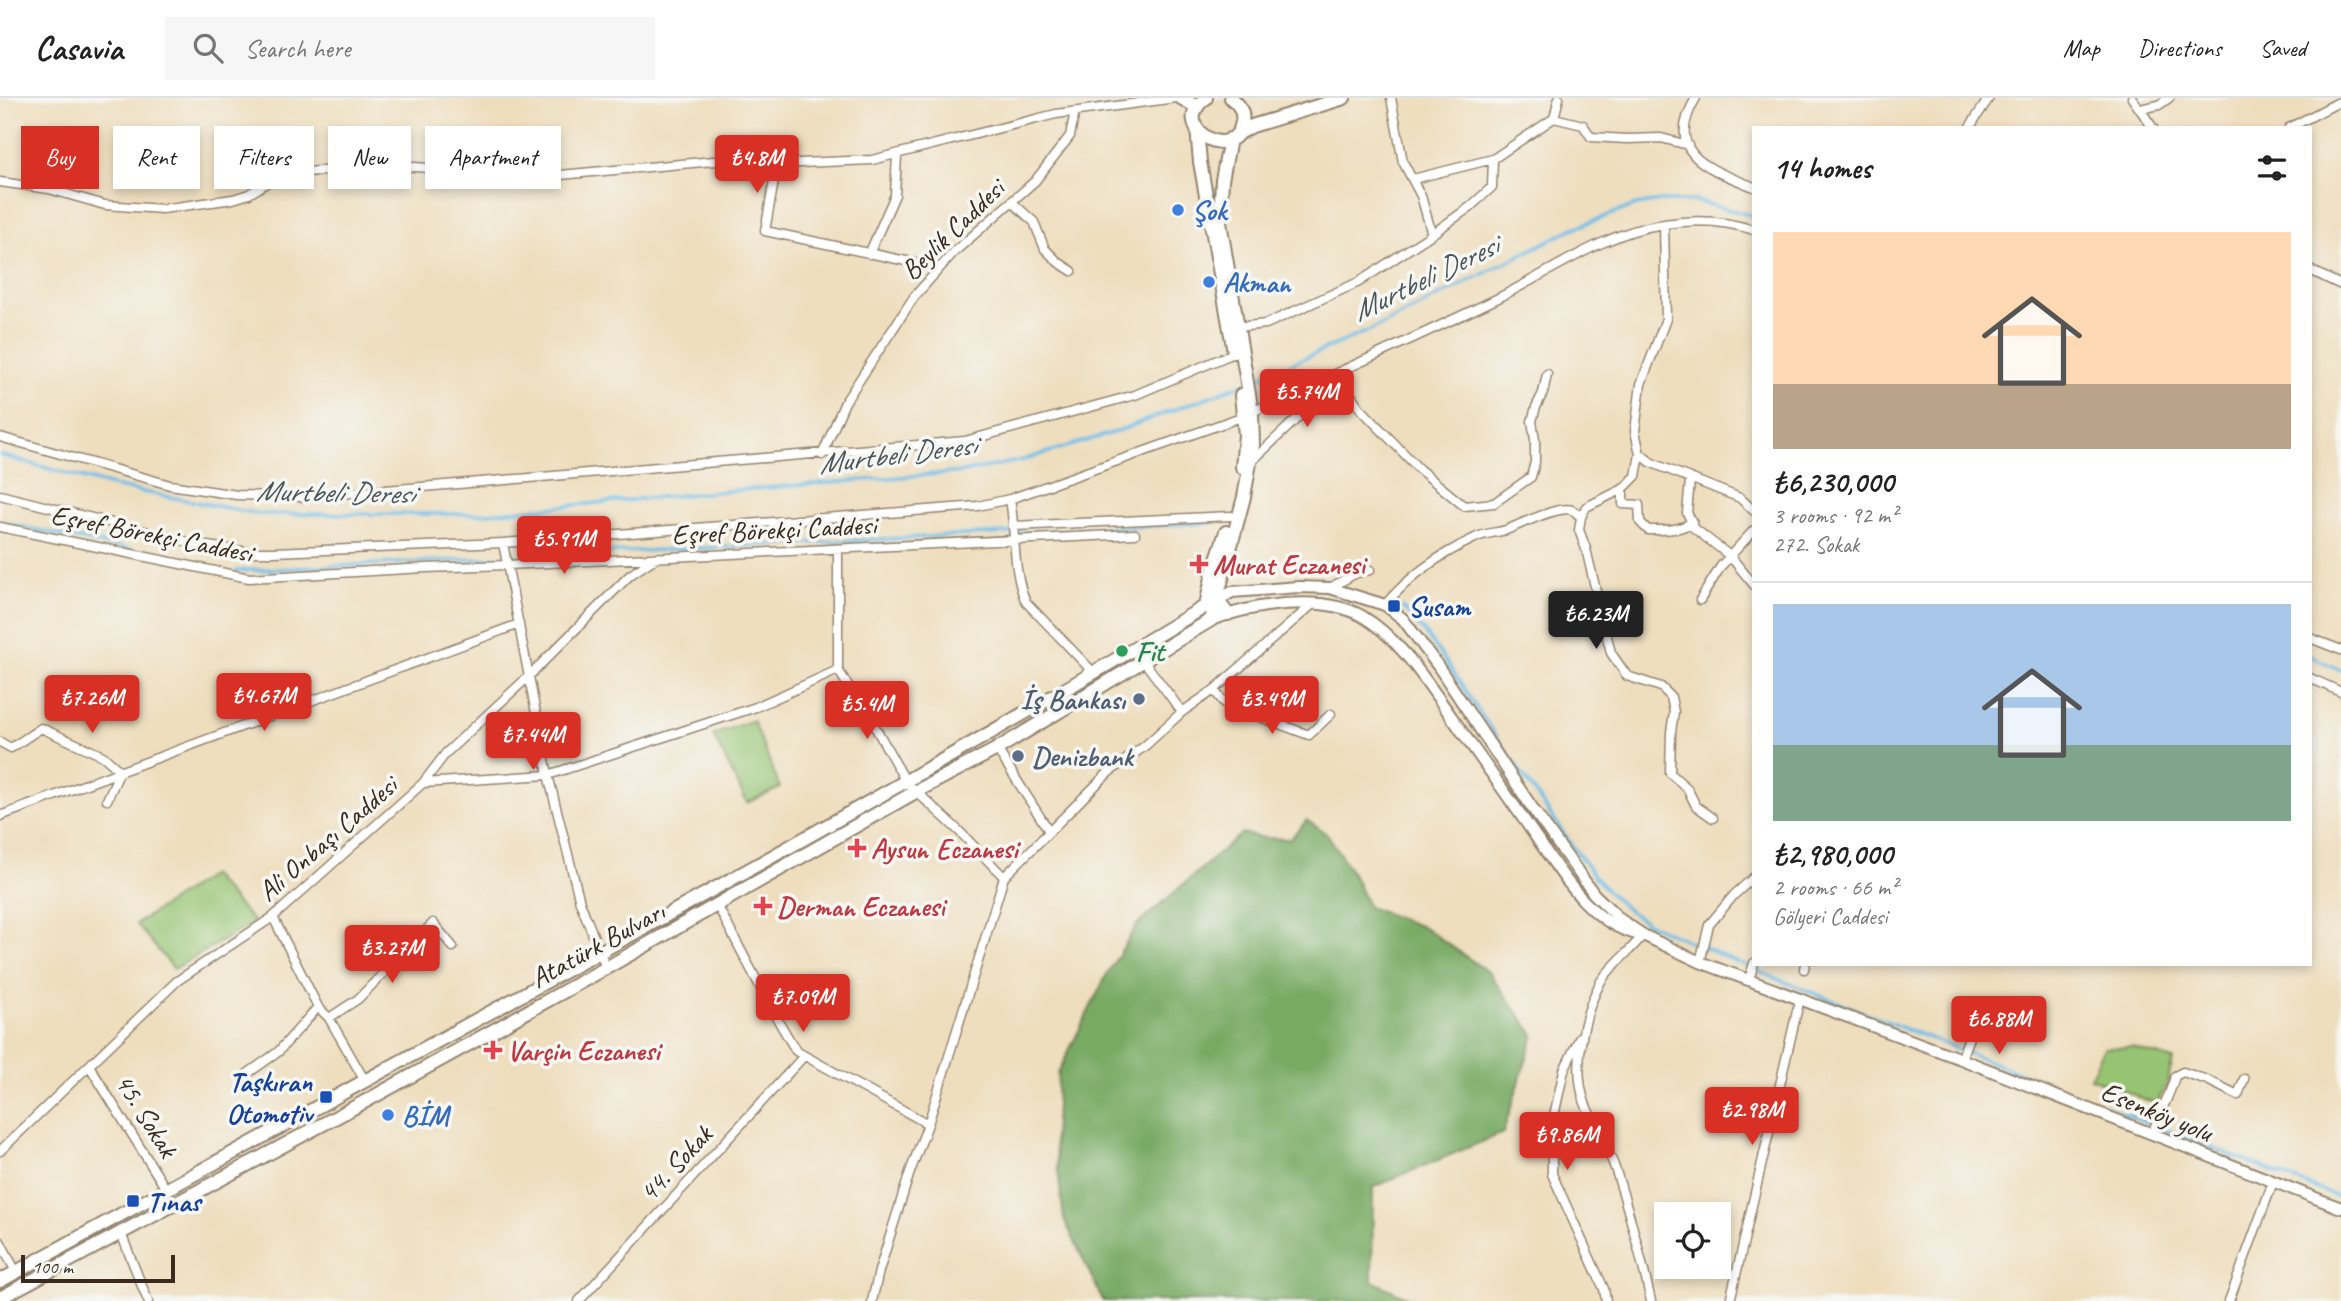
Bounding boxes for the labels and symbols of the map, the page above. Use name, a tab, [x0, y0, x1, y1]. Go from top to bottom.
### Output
pin: ₺4.8M	[708, 136, 806, 195]
street label: Beylik Caddesi	[893, 169, 1014, 287]
place label: Şok	[1192, 193, 1229, 228]
marker: Şok	[1170, 202, 1186, 218]
water label: Murtbeli Deresi	[1346, 223, 1511, 330]
place label: Akman	[1223, 265, 1292, 300]
marker: Akman	[1201, 274, 1217, 290]
pin: ₺5.74M	[1250, 370, 1364, 429]
water label: Murtbeli Deresi	[816, 425, 985, 482]
water label: Murtbeli Deresi	[256, 472, 422, 513]
street label: Eşref Börekçi Caddesi	[48, 497, 259, 571]
street label: Eşref Börekçi Caddesi	[671, 506, 881, 552]
pin: ₺5.91M	[507, 517, 621, 576]
place label: Murat Eczanesi	[1213, 547, 1368, 582]
marker: Murat Eczanesi	[1191, 556, 1207, 572]
place label: Susam	[1408, 589, 1472, 624]
pin: ₺6.23M	[1539, 592, 1653, 651]
marker: Susam	[1386, 598, 1402, 614]
place label: Fit	[1136, 634, 1167, 669]
marker: Fit	[1114, 643, 1130, 659]
pin: ₺4.67M	[207, 674, 321, 733]
pin: ₺7.26M	[35, 676, 149, 735]
pin: ₺3.49M	[1215, 676, 1329, 736]
pin: ₺5.4M	[818, 682, 916, 741]
place label: İş Bankası	[1021, 682, 1127, 717]
marker: İş Bankası	[1131, 691, 1147, 707]
pin: ₺7.44M	[476, 712, 590, 772]
place label: Denizbank	[1032, 739, 1135, 774]
marker: Denizbank	[1010, 748, 1026, 764]
street label: Ali Onbaşı Caddesi	[250, 766, 407, 909]
place label: Aysun Eczanesi	[871, 831, 1021, 866]
marker: Aysun Eczanesi	[849, 840, 865, 856]
place label: Derman Eczanesi	[777, 889, 948, 924]
street label: Atatürk Bulvarı	[524, 892, 672, 996]
marker: Derman Eczanesi	[755, 898, 771, 914]
pin: ₺3.27M	[335, 926, 449, 985]
pin: ₺7.09M	[746, 974, 860, 1034]
pin: ₺6.88M	[1942, 996, 2056, 1056]
place label: Varçin Eczanesi	[507, 1033, 663, 1068]
marker: Varçin Eczanesi	[485, 1042, 501, 1058]
place label: Taşkıran Otomotiv	[227, 1064, 315, 1131]
street label: 45. Sokak	[107, 1067, 187, 1165]
street label: Esenköy yolu	[2096, 1073, 2219, 1150]
pin: ₺2.98M	[1695, 1088, 1809, 1147]
marker: Taşkıran Otomotiv	[318, 1089, 334, 1105]
place label: BİM	[402, 1098, 452, 1133]
marker: BİM	[380, 1107, 396, 1123]
pin: ₺9.86M	[1510, 1112, 1624, 1172]
street label: 44. Sokak	[631, 1116, 721, 1209]
place label: Tınas	[147, 1184, 203, 1219]
marker: Tınas	[125, 1193, 141, 1209]
scale bar	[21, 1252, 175, 1284]

